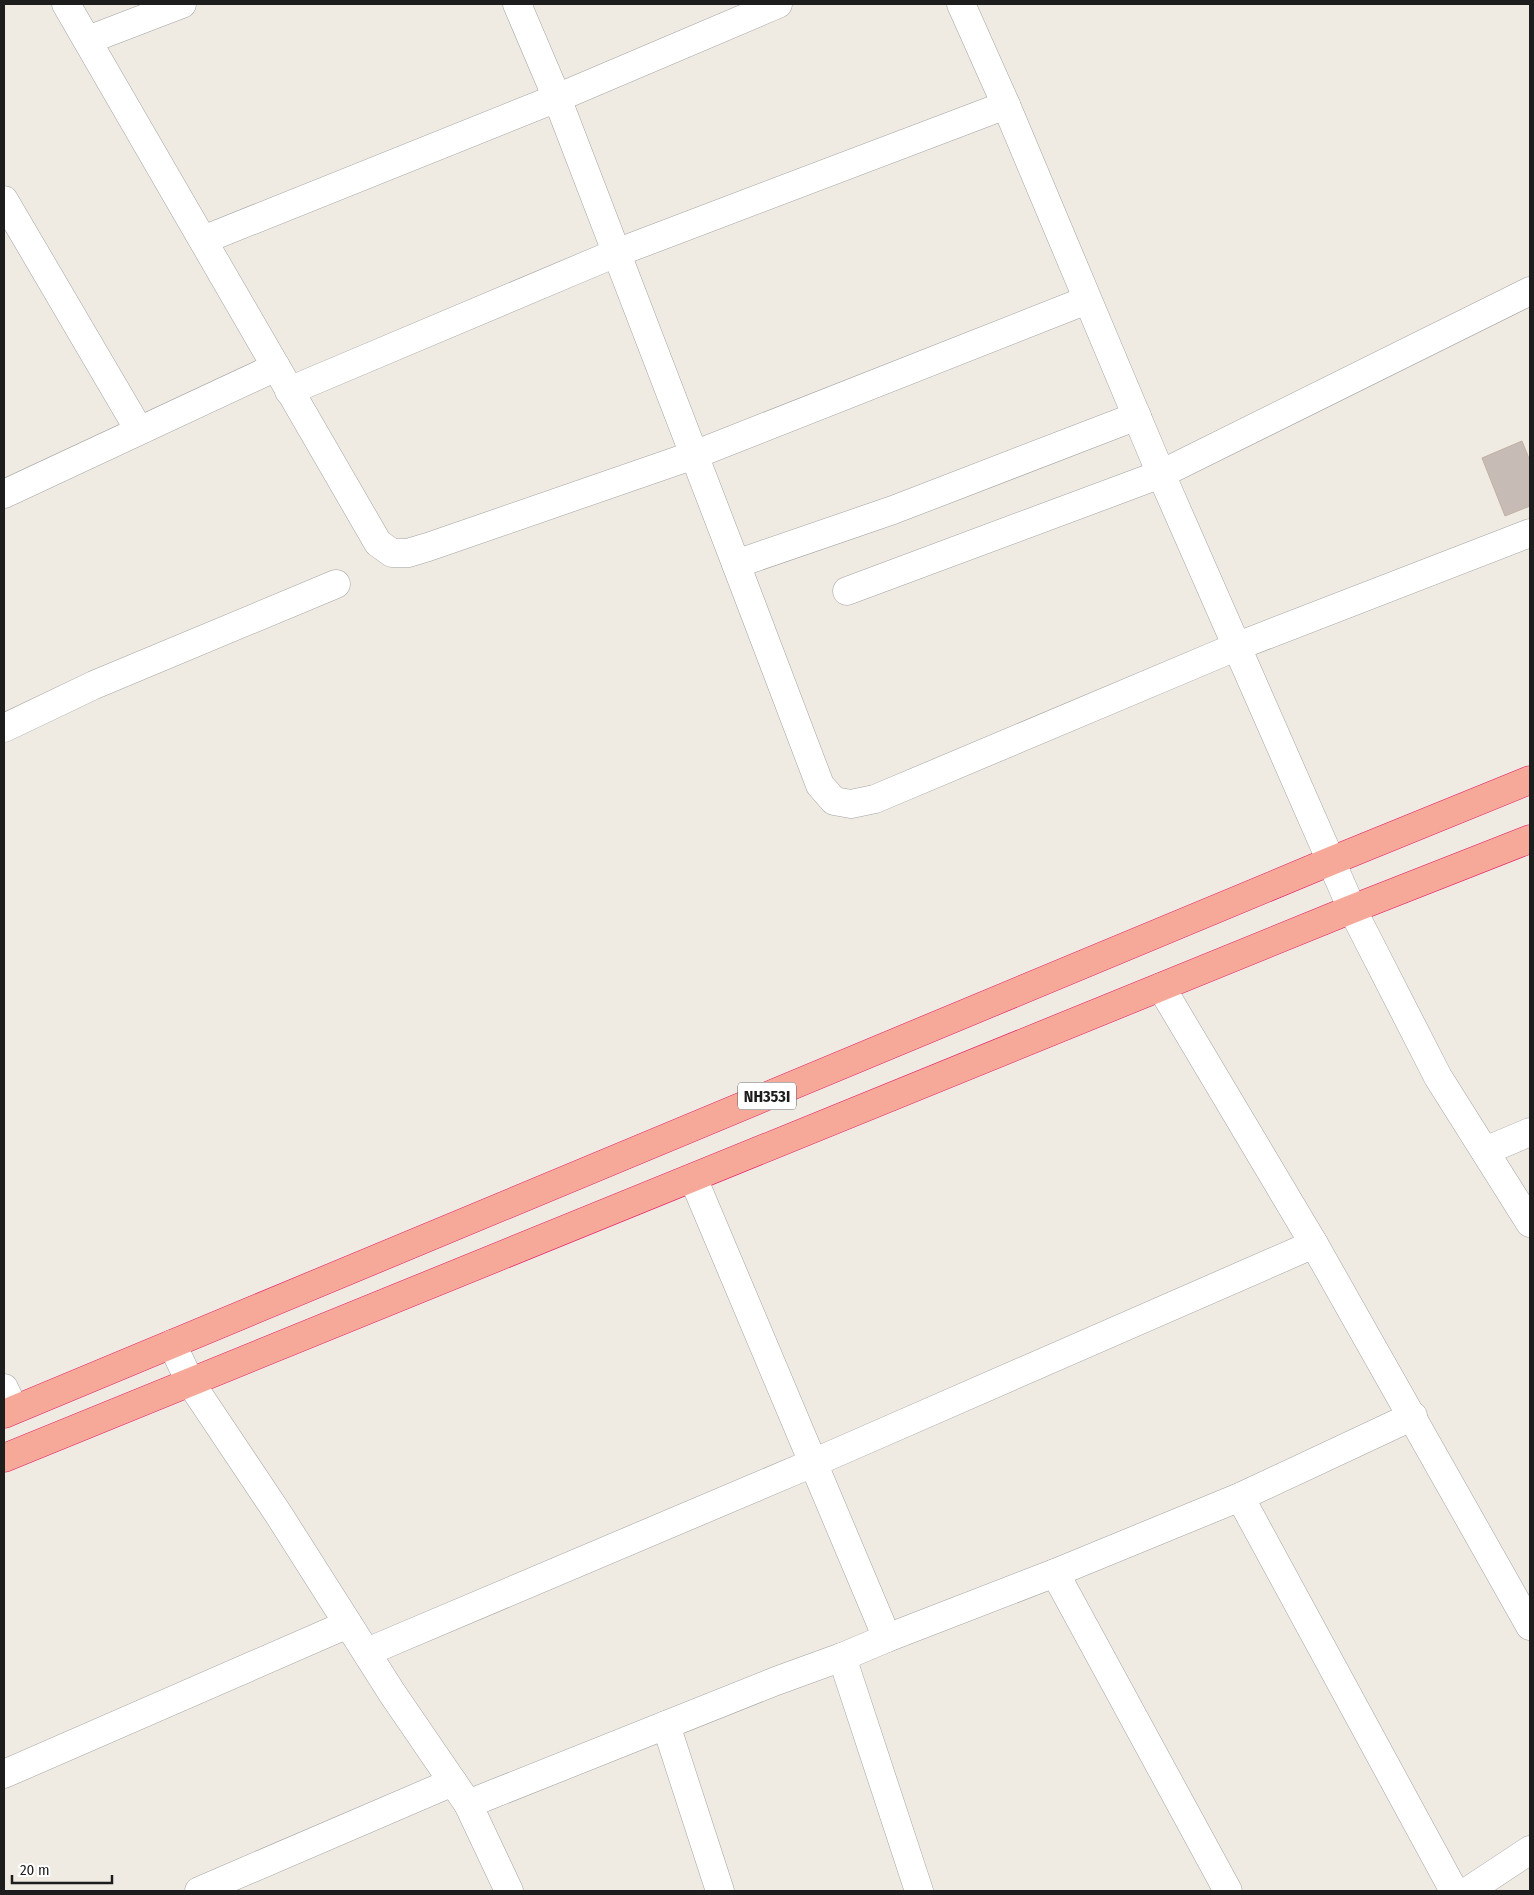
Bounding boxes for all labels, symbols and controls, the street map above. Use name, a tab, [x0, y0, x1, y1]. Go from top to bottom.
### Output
road number: NH353I	[738, 1082, 796, 1110]
scale bar	[12, 1852, 112, 1884]
text: 20 m	[20, 1861, 50, 1879]

